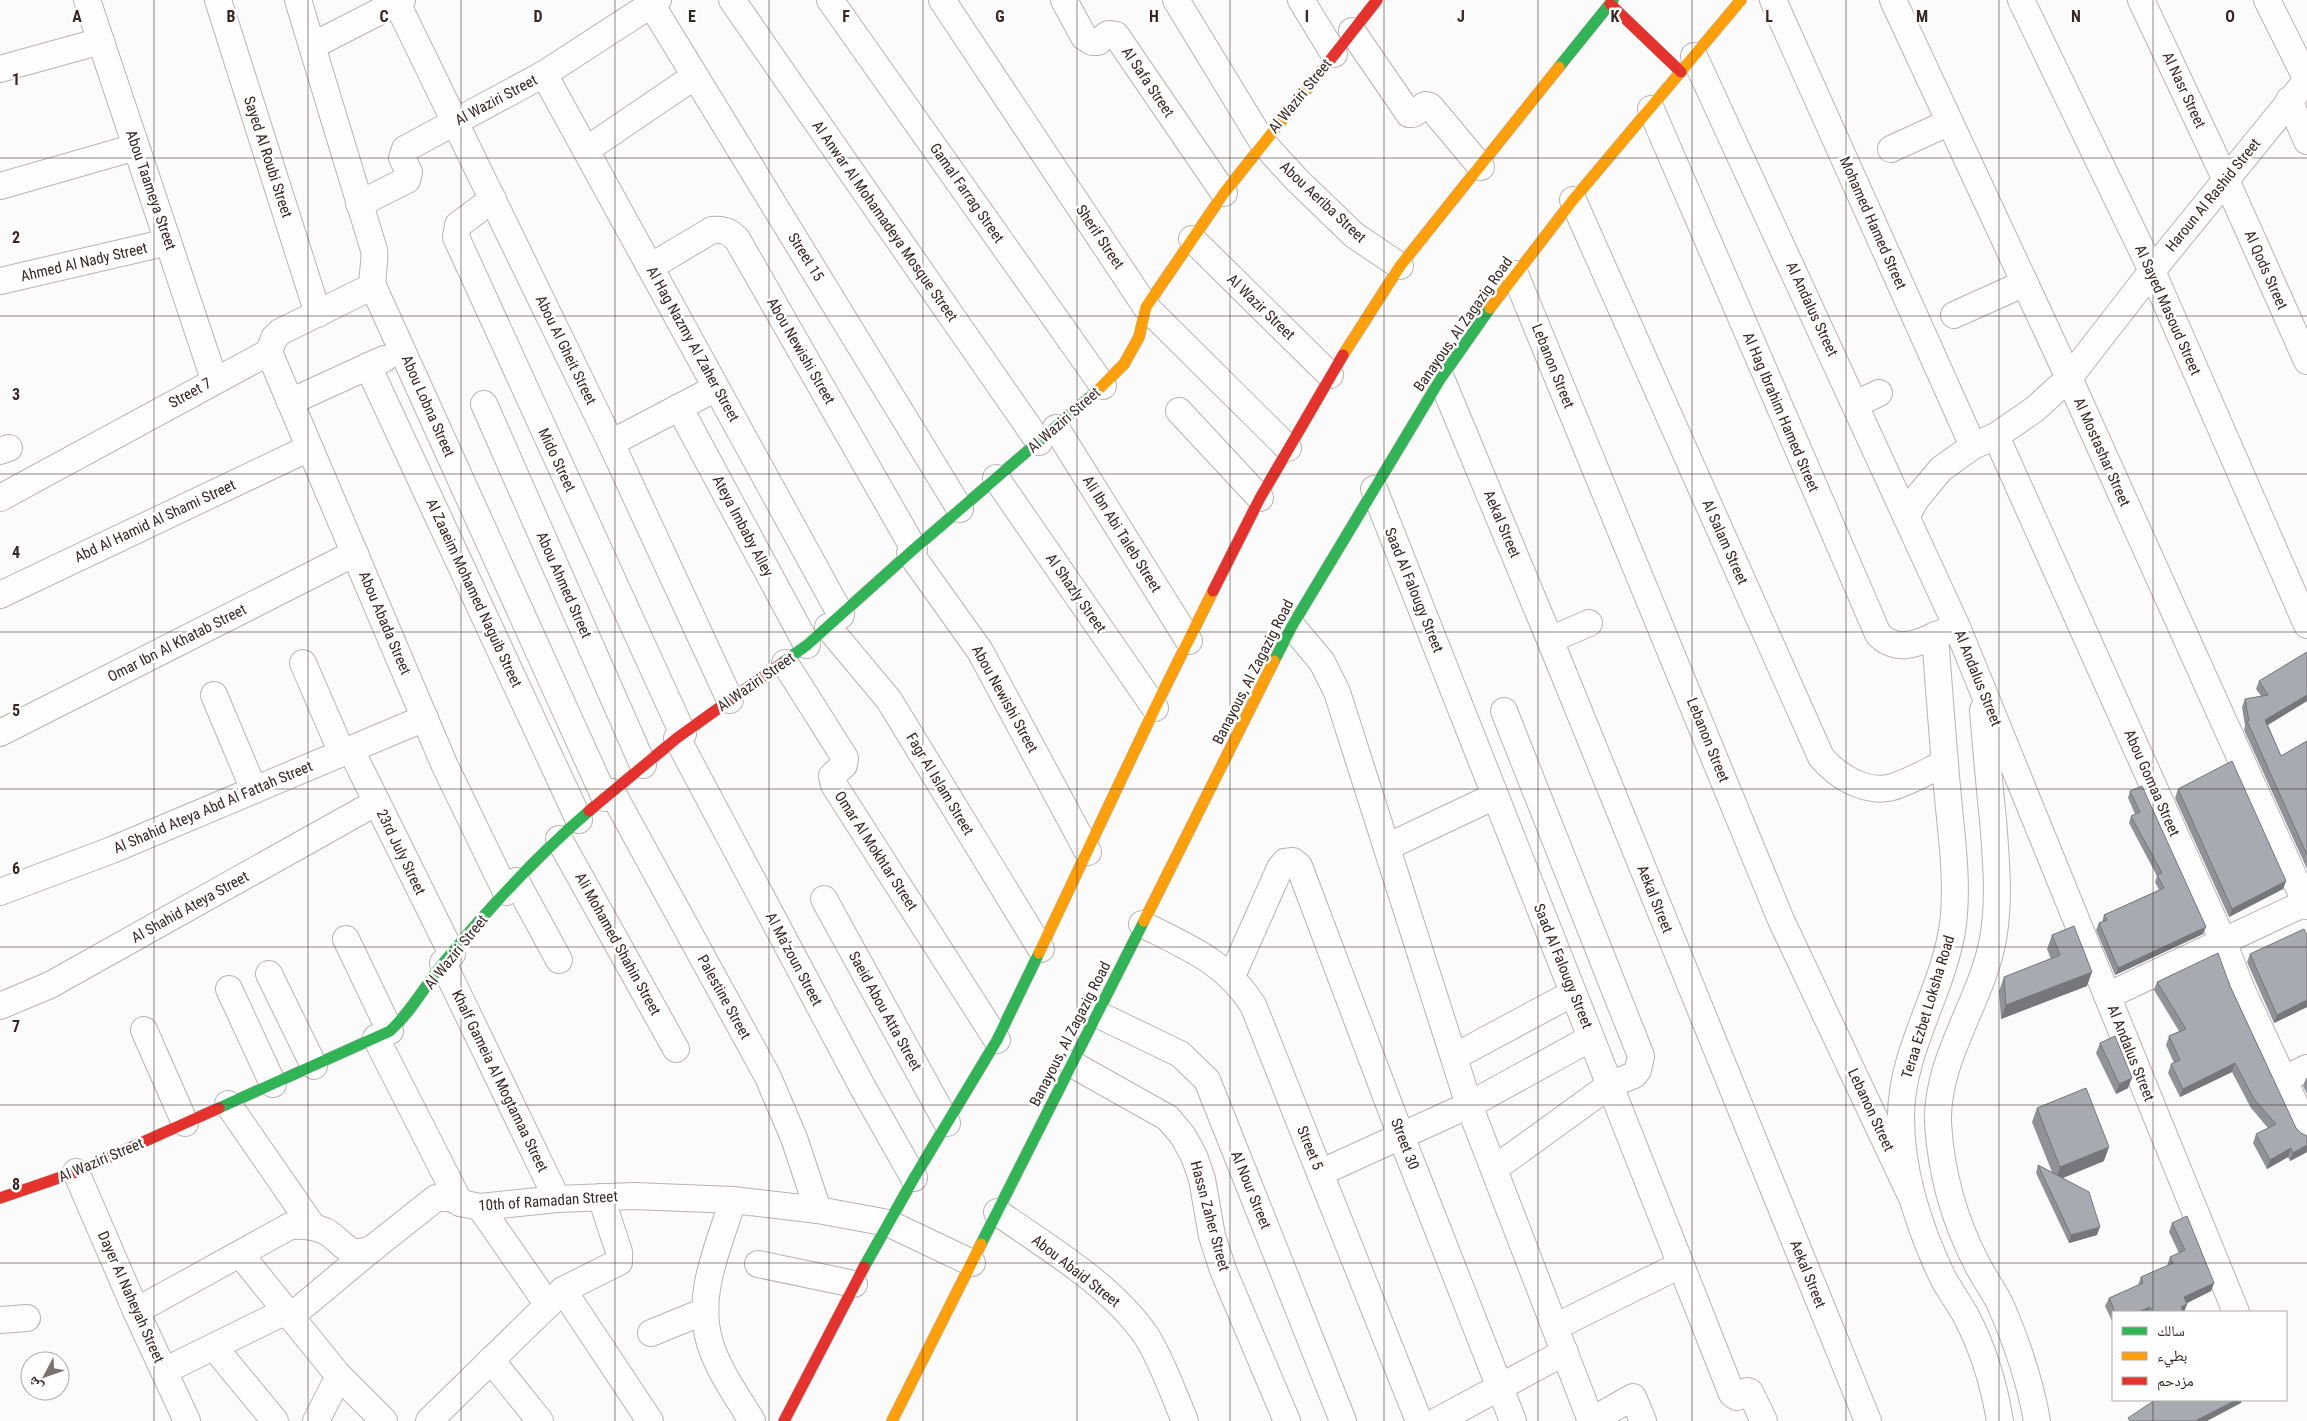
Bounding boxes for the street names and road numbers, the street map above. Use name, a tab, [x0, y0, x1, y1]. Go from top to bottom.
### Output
street label: Al Safa Street	[1118, 43, 1178, 121]
street label: Al Nasr Street	[2159, 49, 2209, 131]
street label: Al Waziri Street	[1265, 55, 1335, 137]
street label: Al Waziri Street	[452, 71, 540, 129]
street label: Sayed Al Roubi Street	[240, 94, 296, 220]
street label: Al Anwar Al Mohamadeya Mosque Street	[809, 117, 961, 325]
street label: Abou Taameya Street	[122, 128, 180, 252]
street label: Haroun Al Rashid Street	[2162, 135, 2264, 255]
street label: Gamal Farrag Street	[926, 140, 1008, 246]
street label: Mohamed Hamed Street	[1836, 154, 1910, 292]
street label: Abou Aeriba Street	[1276, 158, 1370, 246]
street label: Sherif Street	[1072, 202, 1128, 272]
street label: Al Qods Street	[2240, 228, 2292, 312]
street label: Street 15	[784, 230, 828, 284]
street label: Ahmed Al Nady Street	[19, 239, 149, 285]
street label: Al Sayed Masoud Street	[2131, 242, 2205, 378]
street label: Banayous, Al Zagazig Road	[1410, 253, 1516, 395]
street label: Al Andalus Street	[1782, 259, 1842, 359]
street label: Al Hag Nazmy Al Zaher Street	[643, 263, 743, 425]
street label: Al Wazir Street	[1223, 270, 1299, 344]
street label: Abou Al Gheit Street	[532, 292, 600, 408]
street label: Abou Newishi Street	[763, 295, 839, 407]
street label: Lebanon Street	[1528, 321, 1578, 411]
street label: Al Hag Ibrahim Hamed Street	[1739, 329, 1823, 495]
street label: Abou Lobna Street	[398, 352, 458, 460]
street label: Street 7	[166, 374, 214, 412]
street label: Al Waziri Street	[1024, 384, 1104, 456]
street label: Al Mostashar Street	[2070, 395, 2134, 509]
street label: Mido Street	[534, 425, 580, 495]
street label: Ateya Imbaby Alley	[709, 472, 777, 580]
street label: Ali Ibn Abi Taleb Street	[1079, 472, 1165, 596]
street label: Abd Al Hamid Al Shami Street	[72, 476, 238, 566]
street label: Aekal Street	[1480, 487, 1524, 561]
street label: Al Zaaeim Mohamed Naguib Street	[422, 496, 526, 690]
street label: Al Salam Street	[1698, 497, 1752, 587]
street label: Saad Al Falougy Street	[1381, 525, 1447, 655]
street label: Abou Ahmed Street	[532, 529, 596, 641]
street label: Al Shazly Street	[1042, 550, 1110, 636]
street label: Abou Abada Street	[355, 569, 415, 677]
street label: Banayous, Al Zagazig Road	[1209, 597, 1297, 747]
street label: Omar Ibn Al Khatab Street	[105, 600, 249, 686]
street label: Al Andalus Street	[1951, 627, 2005, 729]
street label: Abou Newishi Street	[968, 642, 1042, 756]
street label: Al Waziri Street	[714, 649, 798, 715]
street label: Lebanon Street	[1683, 695, 1733, 785]
street label: Abou Gomaa Street	[2120, 727, 2184, 839]
street label: Fagr Al Islam Street	[902, 730, 978, 838]
street label: Al Shahid Ateya Abd Al Fattah Street	[111, 757, 315, 857]
street label: Omar Al Mokhtar Street	[831, 788, 921, 914]
street label: 23rd July Street	[373, 806, 429, 898]
street label: Aekal Street	[1633, 862, 1677, 936]
street label: Al Shahid Ateya Street	[128, 867, 252, 947]
street label: Ali Mohamed Shahin Street	[571, 870, 665, 1018]
street label: Saad Al Falougy Street	[1530, 901, 1596, 1031]
street label: Al Ma'zoun Street	[762, 909, 826, 1009]
street label: Al Waziri Street	[421, 911, 491, 993]
street label: Teraa Ezbet Loksha Road	[1898, 933, 1958, 1081]
street label: Saeid Abou Atta Street	[845, 948, 925, 1074]
street label: Palestine Street	[693, 952, 755, 1042]
street label: Banayous, Al Zagazig Road	[1026, 959, 1114, 1109]
street label: Khalf Gameia Al Mogtamaa Street	[448, 987, 552, 1175]
street label: Al Andalus Street	[2104, 1002, 2158, 1104]
street label: Lebanon Street	[1844, 1066, 1898, 1154]
street label: Street 30	[1387, 1116, 1423, 1172]
street label: Street 5	[1293, 1123, 1327, 1173]
street label: Al Waziri Street	[56, 1134, 146, 1186]
street label: Al Nour Street	[1227, 1148, 1275, 1232]
street label: Hassn Zaher Street	[1187, 1159, 1233, 1273]
street label: 10th of Ramadan Street	[478, 1187, 618, 1215]
street label: Dayer Al Naheyah Street	[94, 1228, 168, 1366]
street label: Abou Abaid Street	[1028, 1231, 1124, 1311]
street label: Aekal Street	[1786, 1237, 1830, 1311]

